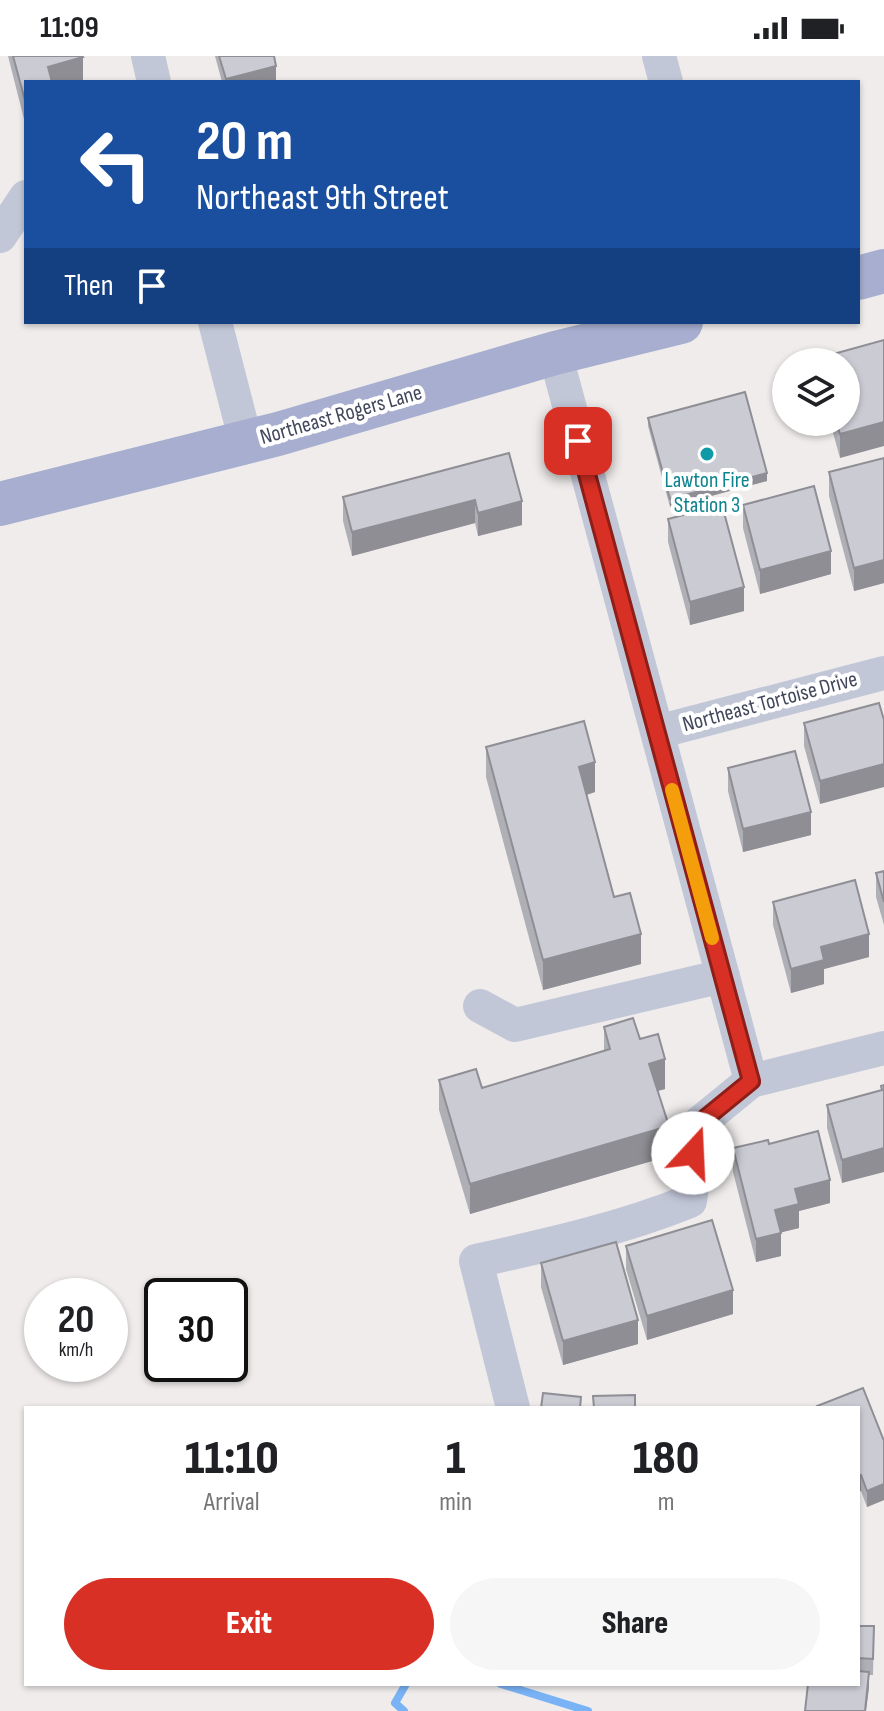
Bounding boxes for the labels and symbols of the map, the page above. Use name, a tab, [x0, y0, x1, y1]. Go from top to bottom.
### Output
street label: Northeast Rogers Lane	[257, 379, 425, 451]
pin	[544, 407, 612, 475]
marker: Lawton Fire Station 3	[698, 445, 716, 463]
place label: Lawton Fire Station 3	[665, 467, 749, 519]
street label: Northeast Tortoise Drive	[680, 666, 860, 738]
position arrow	[651, 1111, 735, 1195]
speed limit sign: 30	[144, 1278, 248, 1382]

